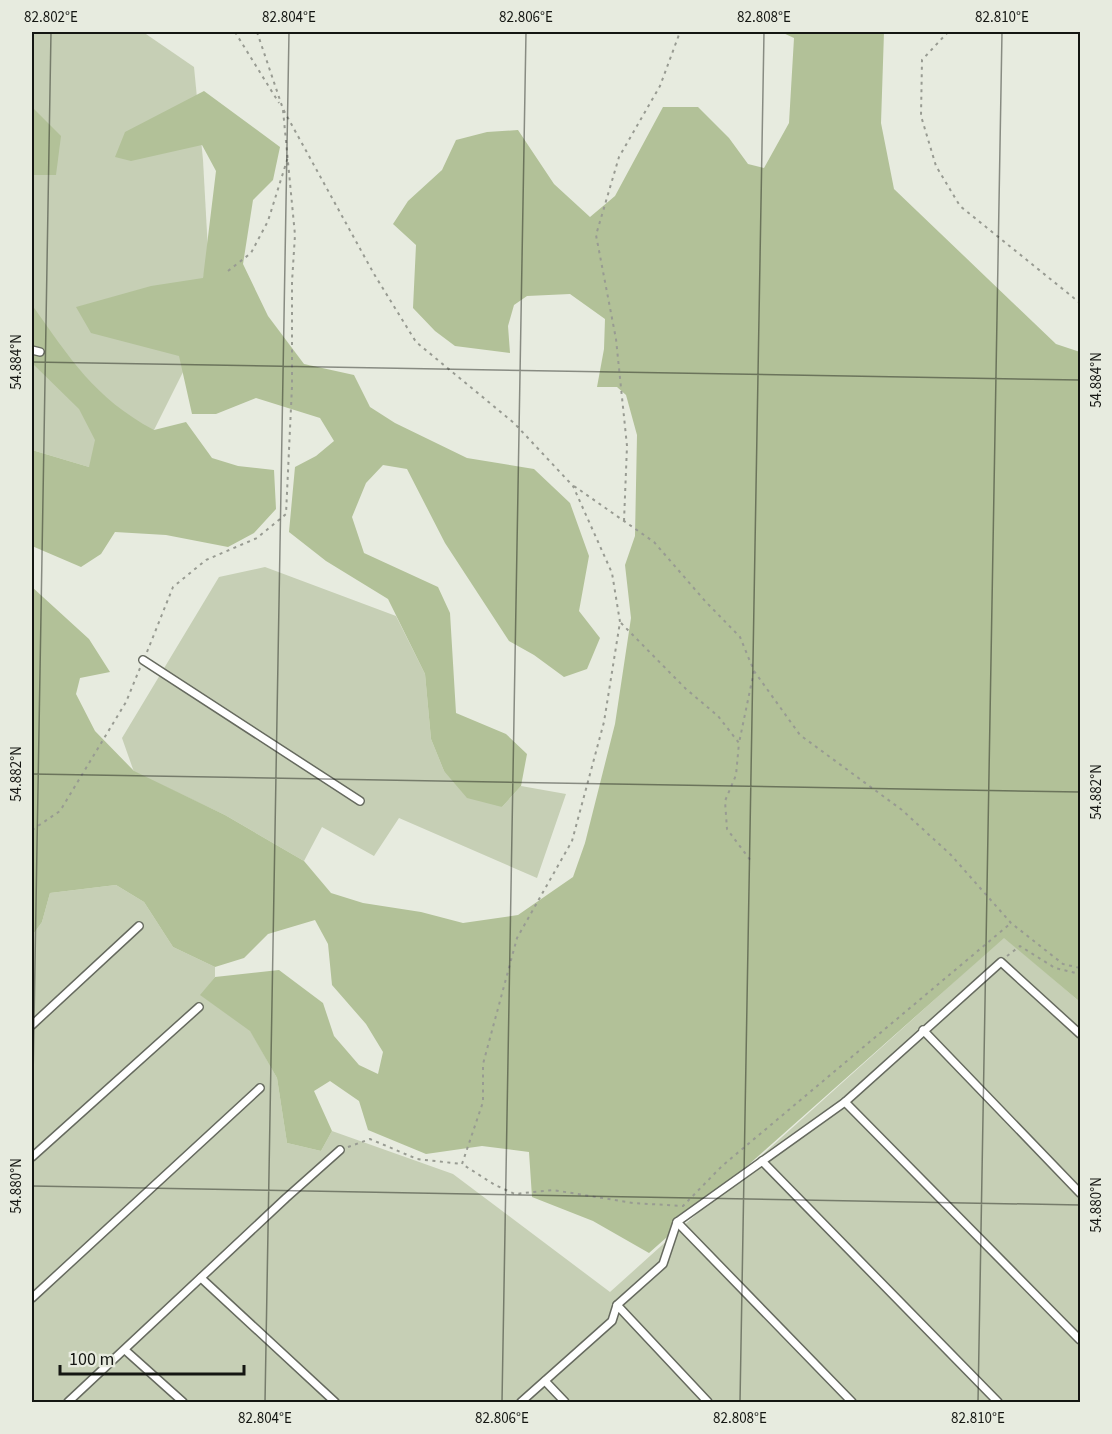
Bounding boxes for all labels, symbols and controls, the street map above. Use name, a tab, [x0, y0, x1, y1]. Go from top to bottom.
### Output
text: 82.802°E	[24, 7, 78, 28]
text: 82.804°E	[262, 7, 316, 28]
text: 82.806°E	[499, 7, 553, 28]
text: 82.808°E	[737, 7, 791, 28]
text: 82.810°E	[975, 7, 1029, 28]
text: 54.884°N	[6, 334, 27, 390]
text: 54.884°N	[1086, 352, 1107, 408]
text: 54.882°N	[6, 746, 27, 802]
text: 54.882°N	[1086, 764, 1107, 820]
text: 54.880°N	[6, 1158, 27, 1214]
text: 54.880°N	[1086, 1177, 1107, 1233]
scale bar	[60, 1338, 244, 1376]
text: 100 m	[69, 1347, 114, 1372]
text: 82.804°E	[238, 1408, 292, 1429]
text: 82.806°E	[475, 1408, 529, 1429]
text: 82.808°E	[713, 1408, 767, 1429]
text: 82.810°E	[951, 1408, 1005, 1429]

